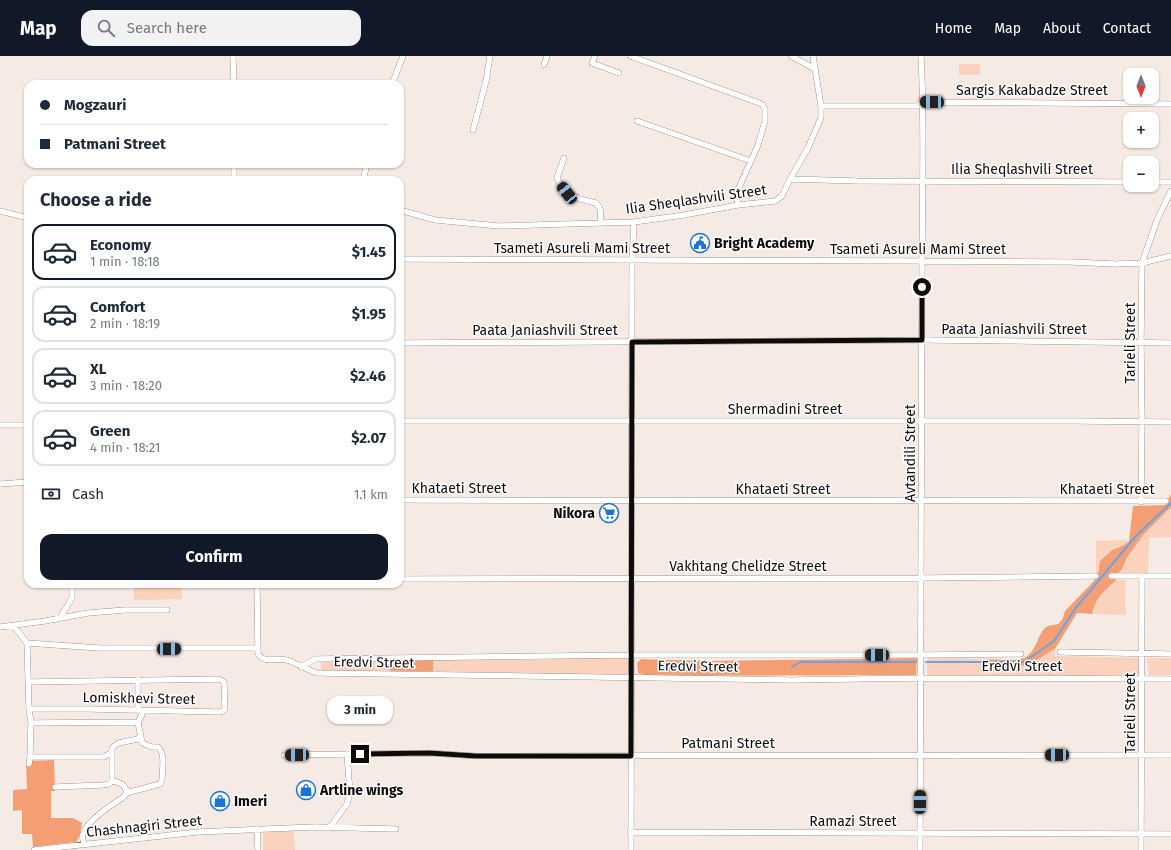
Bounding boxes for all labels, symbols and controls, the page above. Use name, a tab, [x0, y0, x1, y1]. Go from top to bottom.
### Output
search box	[81, 10, 361, 46]
text: Map	[20, 17, 57, 40]
icon: search	[95, 17, 117, 39]
text: Search here	[127, 19, 207, 37]
text: Home	[935, 20, 972, 37]
text: Map	[994, 20, 1021, 37]
text: About	[1043, 20, 1081, 37]
text: Contact	[1103, 20, 1151, 37]
north arrow	[1123, 68, 1159, 104]
map controls	[1123, 68, 1159, 192]
street label: Sargis Kakabadze Street	[956, 82, 1109, 99]
text: Mogzauri	[64, 96, 126, 114]
car	[920, 96, 944, 108]
button: +	[1123, 112, 1159, 148]
text: Patmani Street	[64, 135, 166, 153]
button: −	[1123, 156, 1159, 192]
street label: Ilia Sheqlashvili Street	[951, 161, 1094, 178]
car	[555, 180, 579, 206]
street label: Ilia Sheqlashvili Street	[625, 181, 769, 218]
text: Choose a ride	[40, 189, 152, 211]
public building icon: Bright Academy	[689, 232, 711, 254]
icon: car	[42, 234, 78, 270]
place label: Bright Academy	[714, 235, 815, 252]
text: Economy	[90, 236, 151, 254]
street label: Tsameti Asureli Mami Street	[494, 240, 671, 257]
street label: Tsameti Asureli Mami Street	[830, 241, 1007, 258]
text: $1.45	[352, 243, 386, 261]
text: 1 min · 18:18	[90, 254, 160, 269]
route start	[913, 278, 931, 296]
icon: car	[42, 296, 78, 332]
text: Comfort	[90, 298, 146, 316]
street label: Tarieli Street	[1122, 302, 1139, 383]
text: $1.95	[352, 305, 386, 323]
text: 2 min · 18:19	[90, 316, 160, 331]
street label: Paata Janiashvili Street	[941, 321, 1088, 338]
street label: Paata Janiashvili Street	[472, 322, 619, 339]
icon: car	[42, 358, 78, 394]
text: XL	[90, 360, 106, 378]
text: $2.46	[350, 367, 386, 385]
text: 3 min · 18:20	[90, 378, 162, 393]
street label: Shermadini Street	[728, 401, 843, 418]
street label: Avtandili Street	[902, 403, 919, 502]
icon: car	[42, 420, 78, 456]
text: Green	[90, 422, 130, 440]
text: $2.07	[351, 429, 386, 447]
text: 4 min · 18:21	[90, 440, 160, 455]
street label: Khataeti Street	[412, 480, 507, 497]
street label: Khataeti Street	[736, 481, 831, 498]
street label: Khataeti Street	[1060, 481, 1155, 498]
icon: cash	[40, 483, 62, 505]
text: Cash	[72, 485, 104, 503]
text: 1.1 km	[354, 487, 388, 502]
supermarket icon: Nikora	[598, 502, 620, 524]
place label: Nikora	[553, 505, 595, 522]
button: Confirm	[40, 534, 388, 580]
street label: Vakhtang Chelidze Street	[669, 558, 828, 575]
car	[157, 643, 181, 655]
car	[865, 649, 889, 661]
street label: Eredvi Street	[333, 653, 416, 672]
street label: Eredvi Street	[657, 657, 740, 676]
street label: Eredvi Street	[982, 658, 1063, 675]
street label: Tarieli Street	[1122, 672, 1139, 753]
street label: Lomiskhevi Street	[82, 689, 196, 708]
callout: 3 min	[327, 696, 393, 724]
text: 3 min	[344, 702, 376, 717]
street label: Patmani Street	[681, 735, 776, 752]
route end	[351, 745, 369, 763]
car	[285, 749, 309, 761]
car	[1045, 749, 1069, 761]
shop icon: Artline wings	[295, 779, 317, 801]
place label: Artline wings	[319, 782, 403, 799]
shop icon: Imeri	[209, 790, 231, 812]
car	[914, 790, 926, 814]
place label: Imeri	[234, 793, 267, 810]
street label: Chashnagiri Street	[85, 812, 204, 841]
street label: Ramazi Street	[809, 813, 898, 830]

